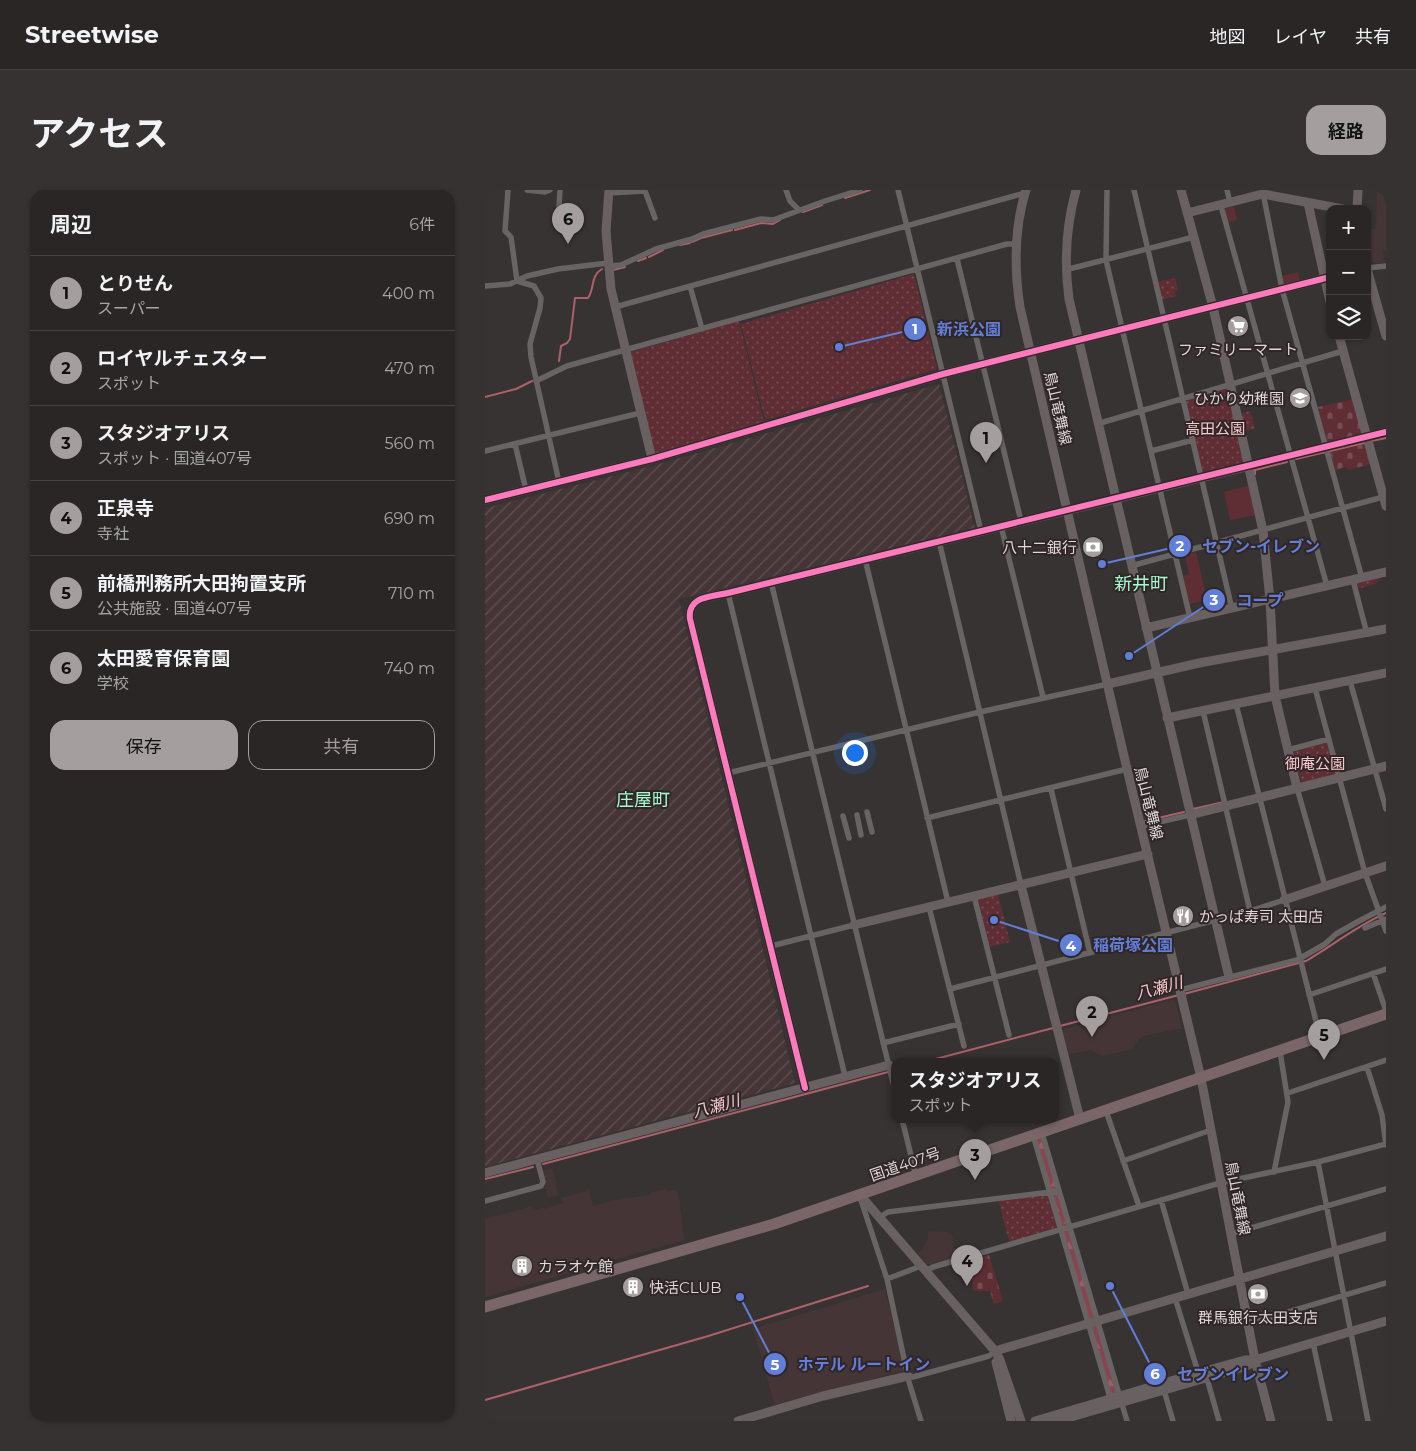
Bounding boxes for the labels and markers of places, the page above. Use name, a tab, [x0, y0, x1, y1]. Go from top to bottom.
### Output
pin: 6	[552, 203, 584, 244]
callout: 新浜公園	[902, 314, 1011, 345]
supermarket icon: ファミリーマート	[1226, 314, 1250, 338]
place label: ファミリーマート	[1178, 340, 1298, 359]
school or university icon: ひかり幼稚園	[1288, 386, 1312, 410]
place label: ひかり幼稚園	[1194, 389, 1284, 408]
pin: 1	[970, 422, 1002, 463]
callout: セブン-イレブン	[1167, 531, 1330, 562]
bank icon: 八十二銀行	[1081, 535, 1105, 559]
place label: 八十二銀行	[1002, 538, 1077, 557]
callout: コープ	[1201, 584, 1294, 615]
restaurant icon: かっぱ寿司 太田店	[1171, 904, 1195, 928]
place label: かっぱ寿司 太田店	[1199, 907, 1323, 926]
callout: 稲荷塚公園	[1058, 930, 1183, 961]
pin: 2	[1076, 996, 1108, 1037]
pin: 5	[1308, 1019, 1340, 1060]
pin: 3	[959, 1139, 991, 1180]
pin: 4	[951, 1245, 983, 1286]
building icon: カラオケ館	[510, 1254, 534, 1278]
place label: カラオケ館	[538, 1257, 613, 1276]
building icon: 快活CLUB	[621, 1275, 645, 1299]
place label: 快活CLUB	[649, 1278, 721, 1297]
bank icon: 群馬銀行太田支店	[1246, 1282, 1270, 1306]
place label: 群馬銀行太田支店	[1198, 1308, 1318, 1327]
callout: ホテル ルートイン	[763, 1349, 940, 1380]
callout: セブンイレブン	[1142, 1359, 1299, 1390]

